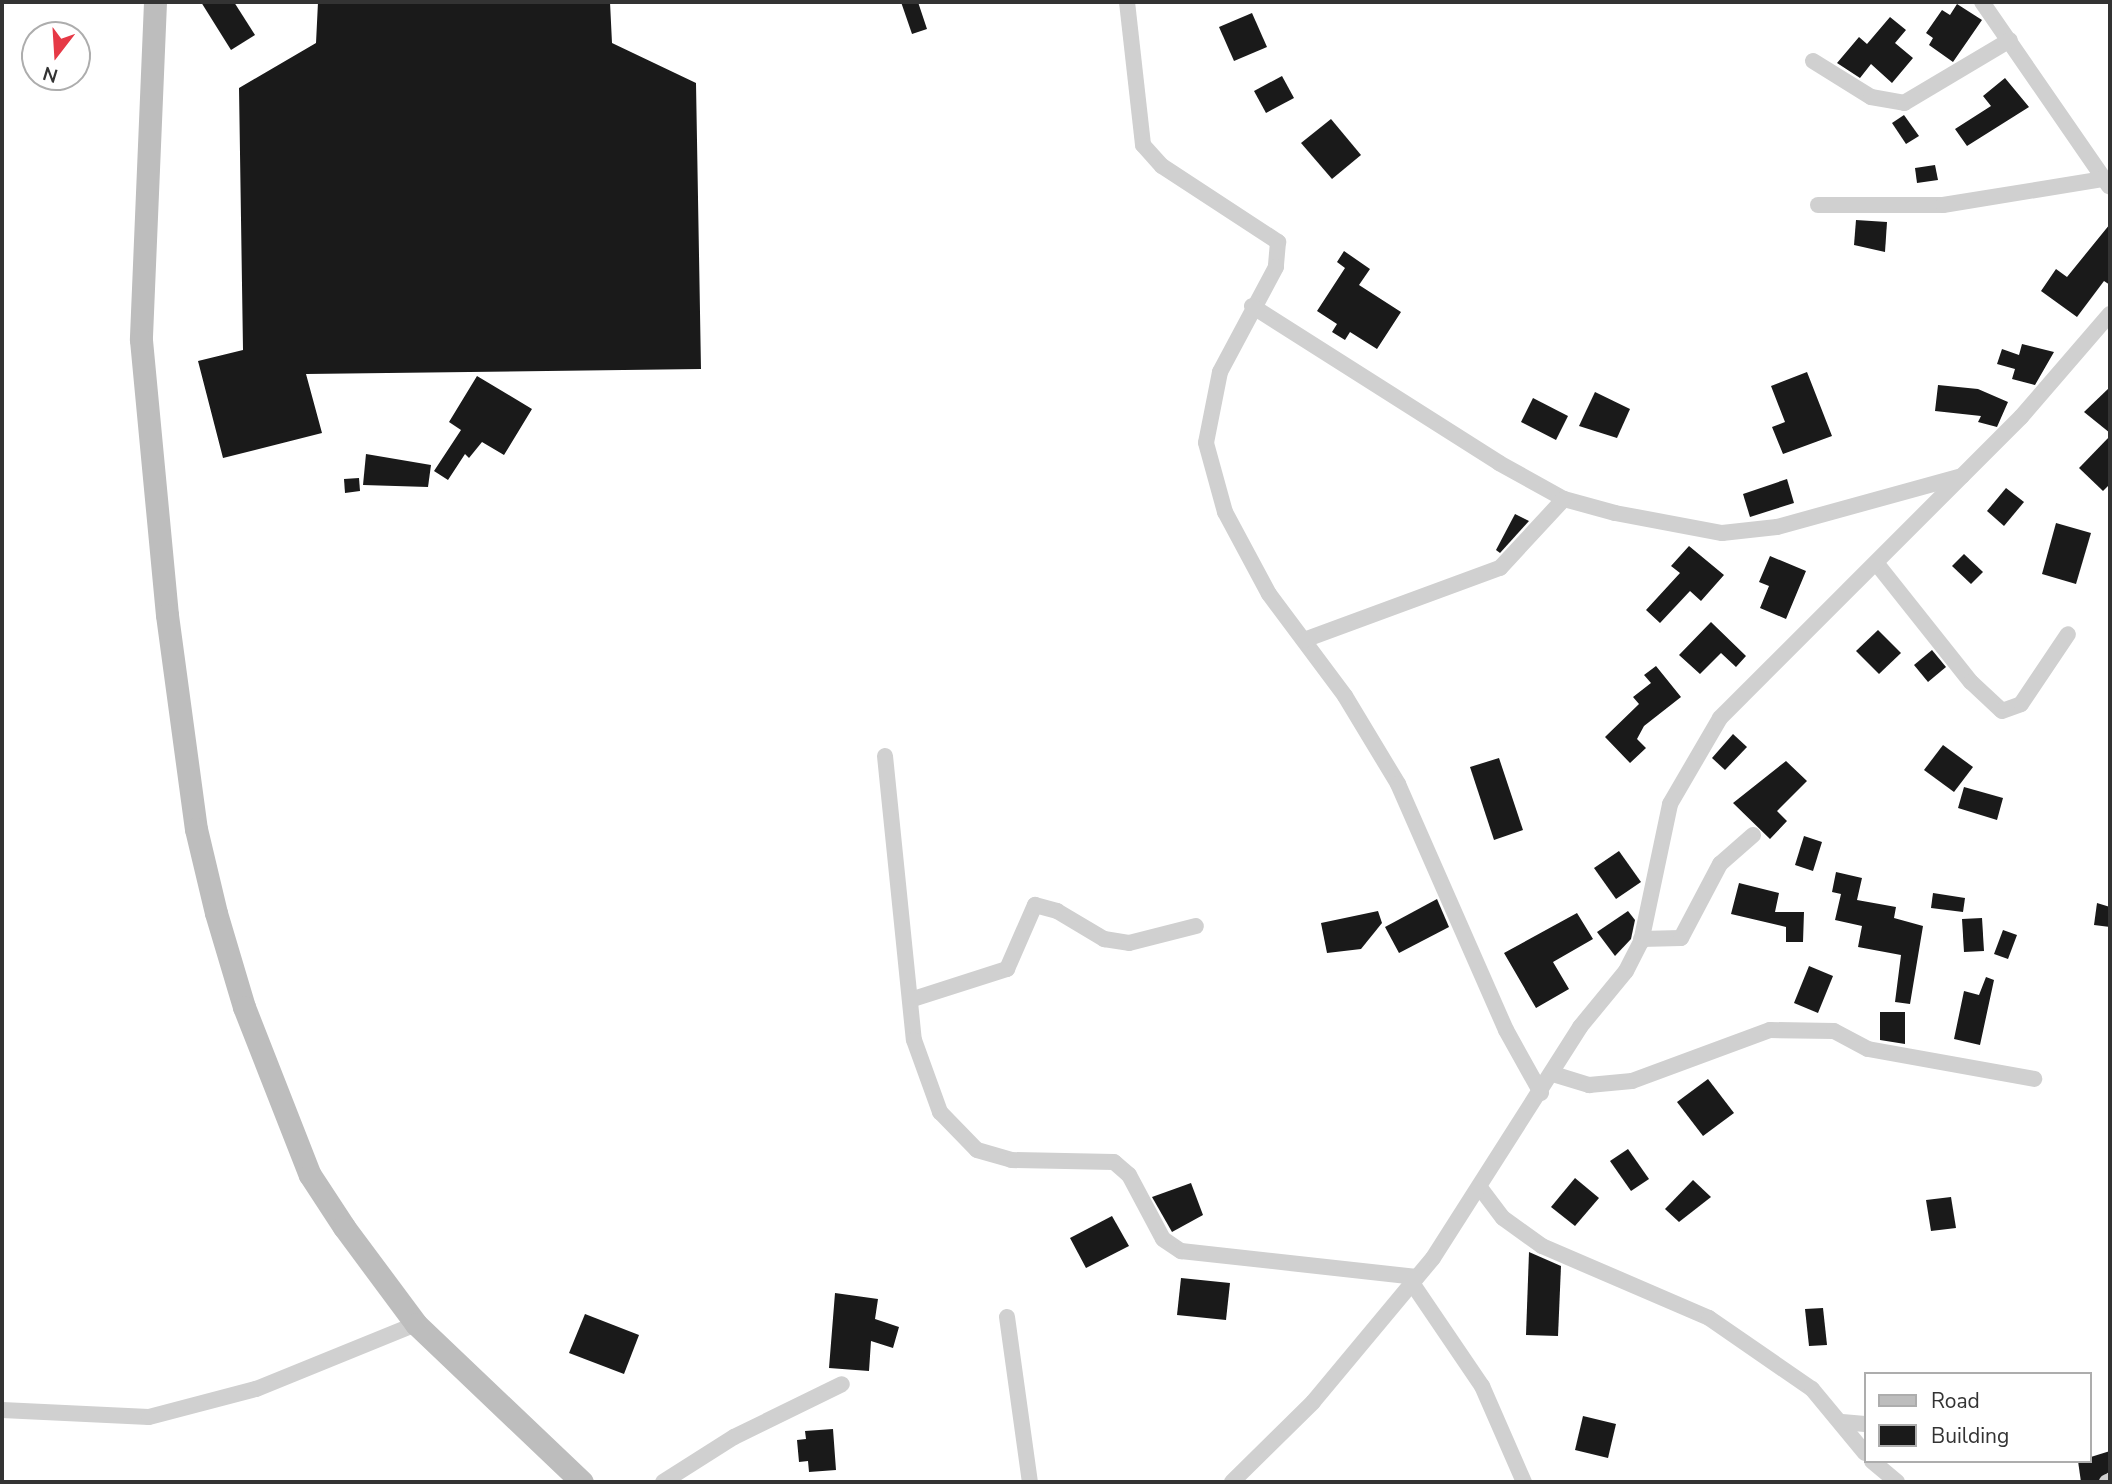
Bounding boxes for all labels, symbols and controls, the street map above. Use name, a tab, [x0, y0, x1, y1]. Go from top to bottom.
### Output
north arrow	[21, 21, 91, 91]
text: N	[40, 60, 61, 89]
legend	[1864, 1372, 2091, 1463]
text: Road	[1931, 1387, 1980, 1415]
text: Building	[1931, 1422, 2009, 1450]

